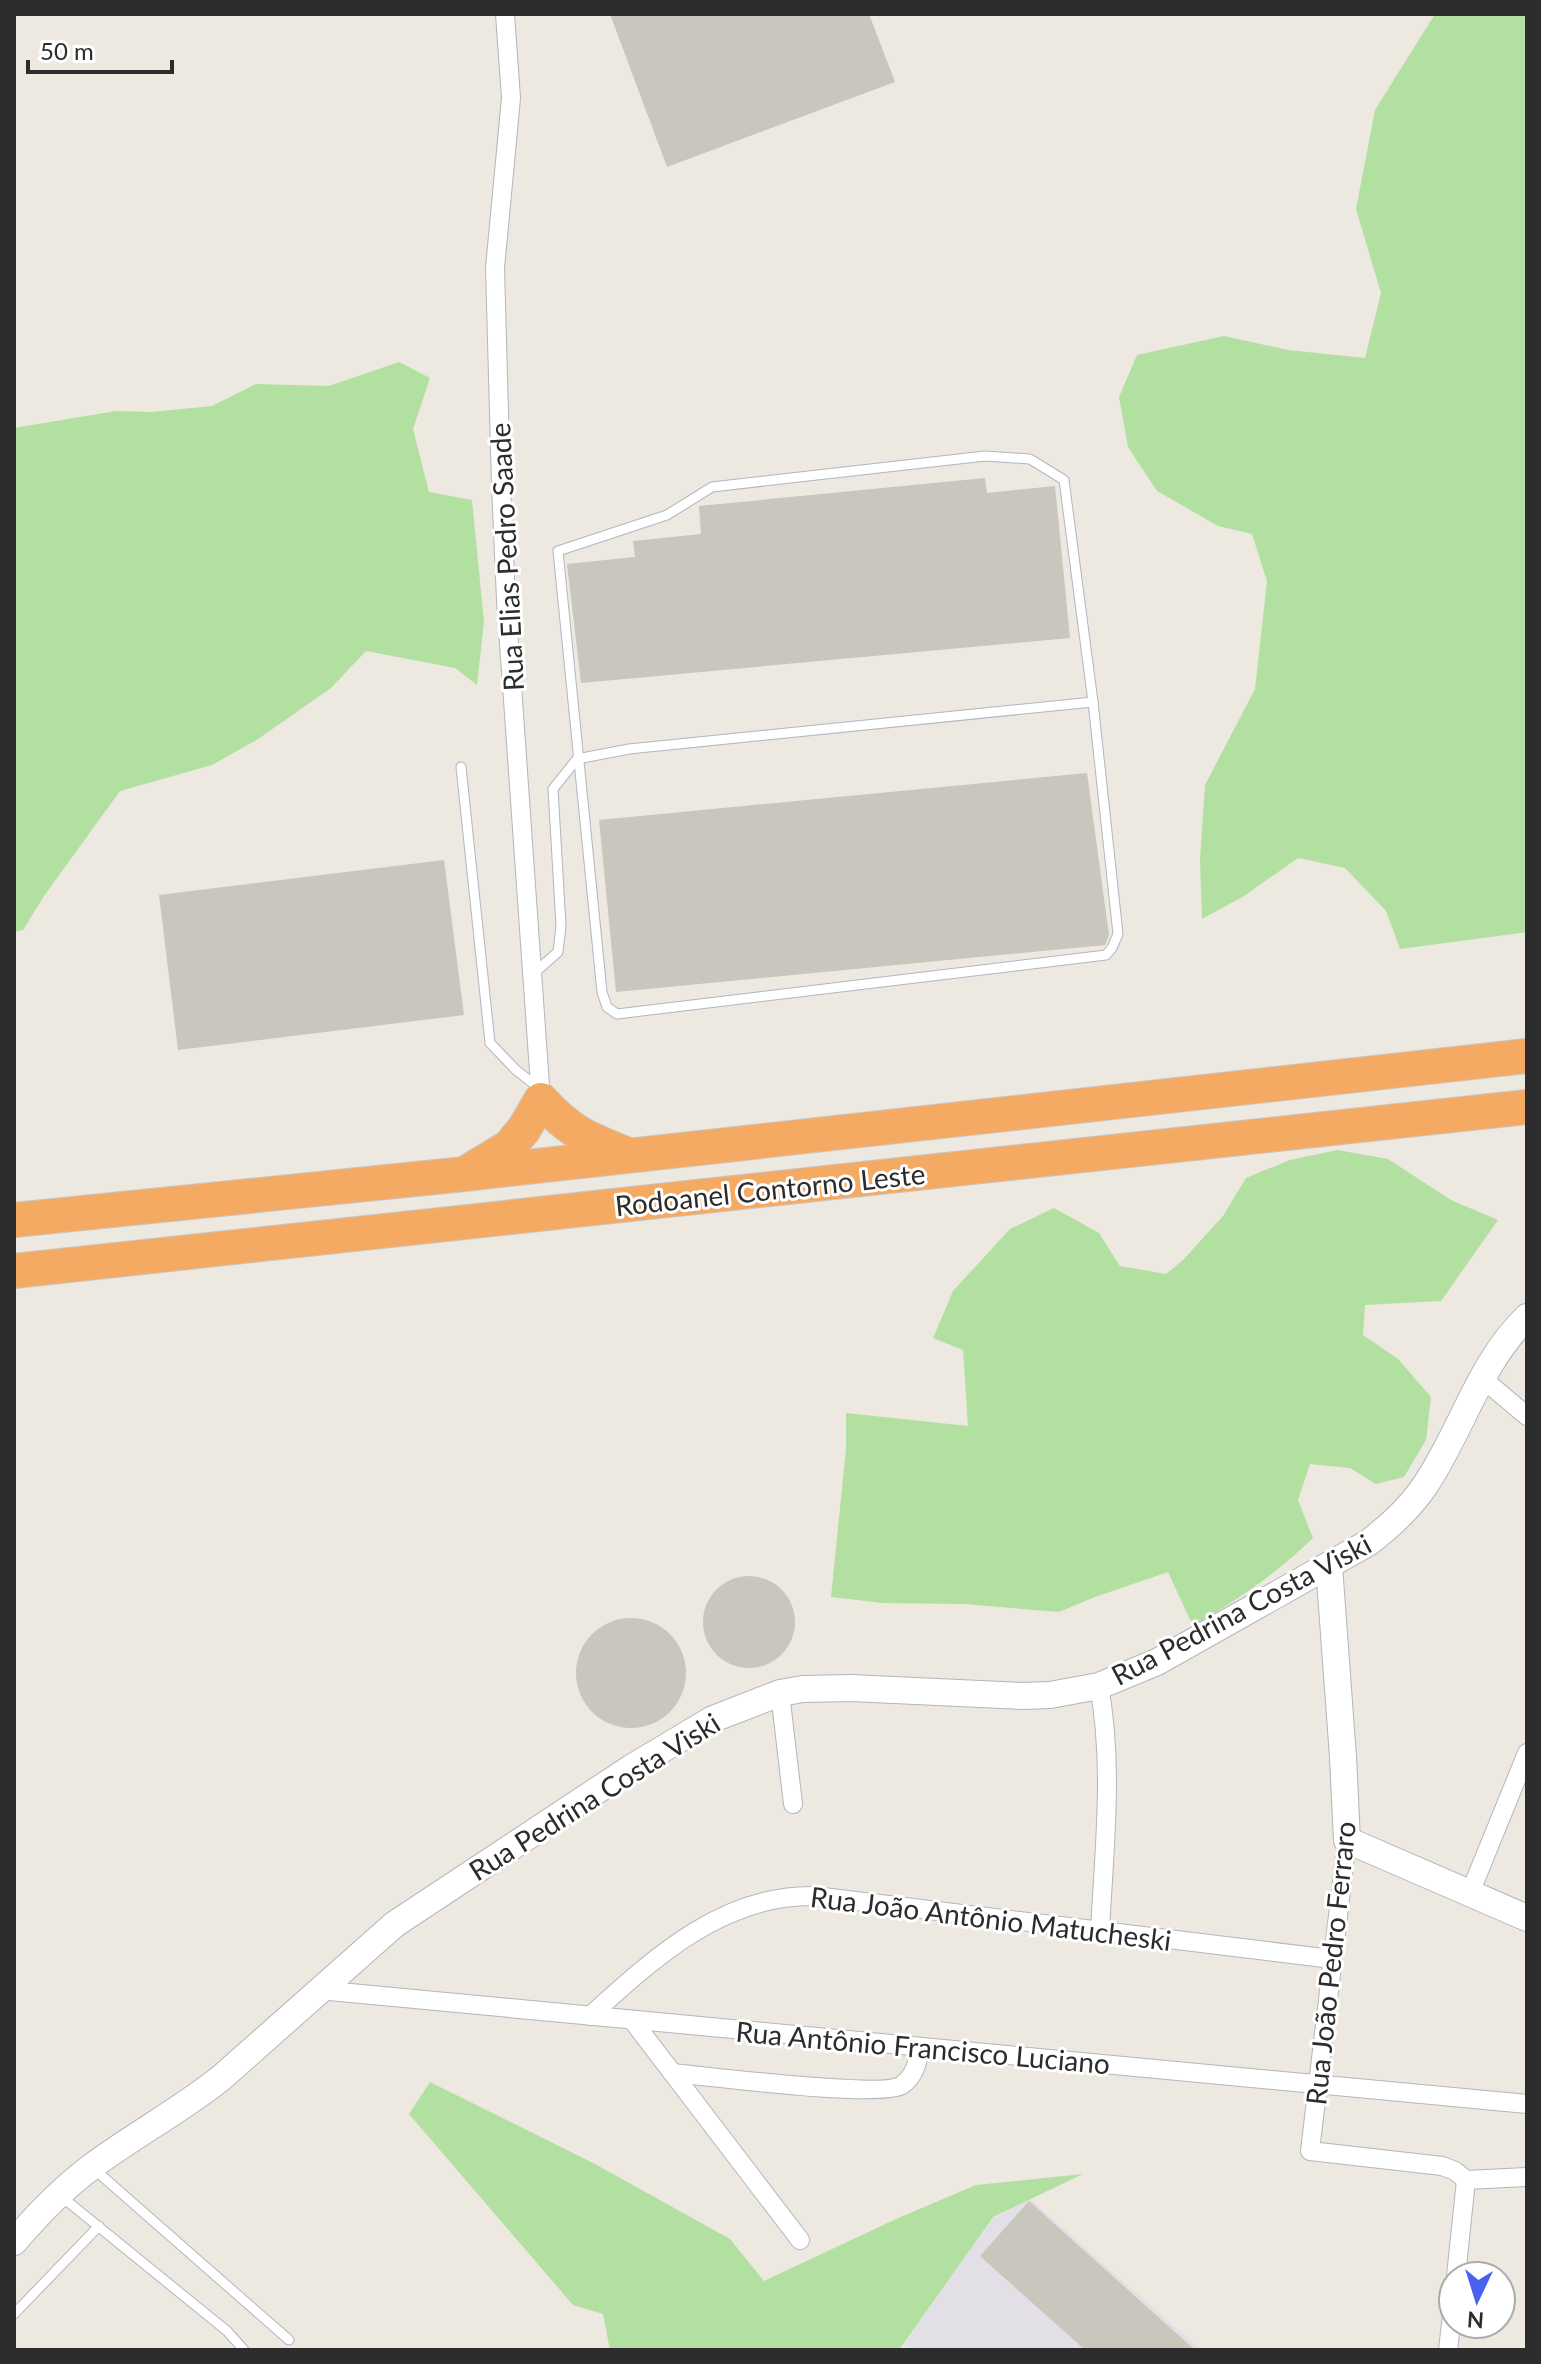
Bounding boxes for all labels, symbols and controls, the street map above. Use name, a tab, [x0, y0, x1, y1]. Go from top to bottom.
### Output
scale bar	[28, 24, 172, 74]
text: 50 m	[40, 36, 94, 65]
street label: Rua Elias Pedro Saade	[482, 422, 530, 692]
street label: Rodoanel Contorno Leste	[613, 1156, 927, 1222]
street label: Rua Pedrina Costa Viski	[1105, 1526, 1377, 1692]
street label: Rua Pedrina Costa Viski	[462, 1705, 726, 1887]
street label: Rua João Pedro Ferraro	[1298, 1819, 1362, 2107]
street label: Rua João Antônio Matucheski	[809, 1879, 1173, 1957]
street label: Rua Antônio Francisco Luciano	[734, 2014, 1112, 2080]
north arrow	[1437, 2260, 1517, 2340]
text: N	[1466, 2306, 1485, 2335]

